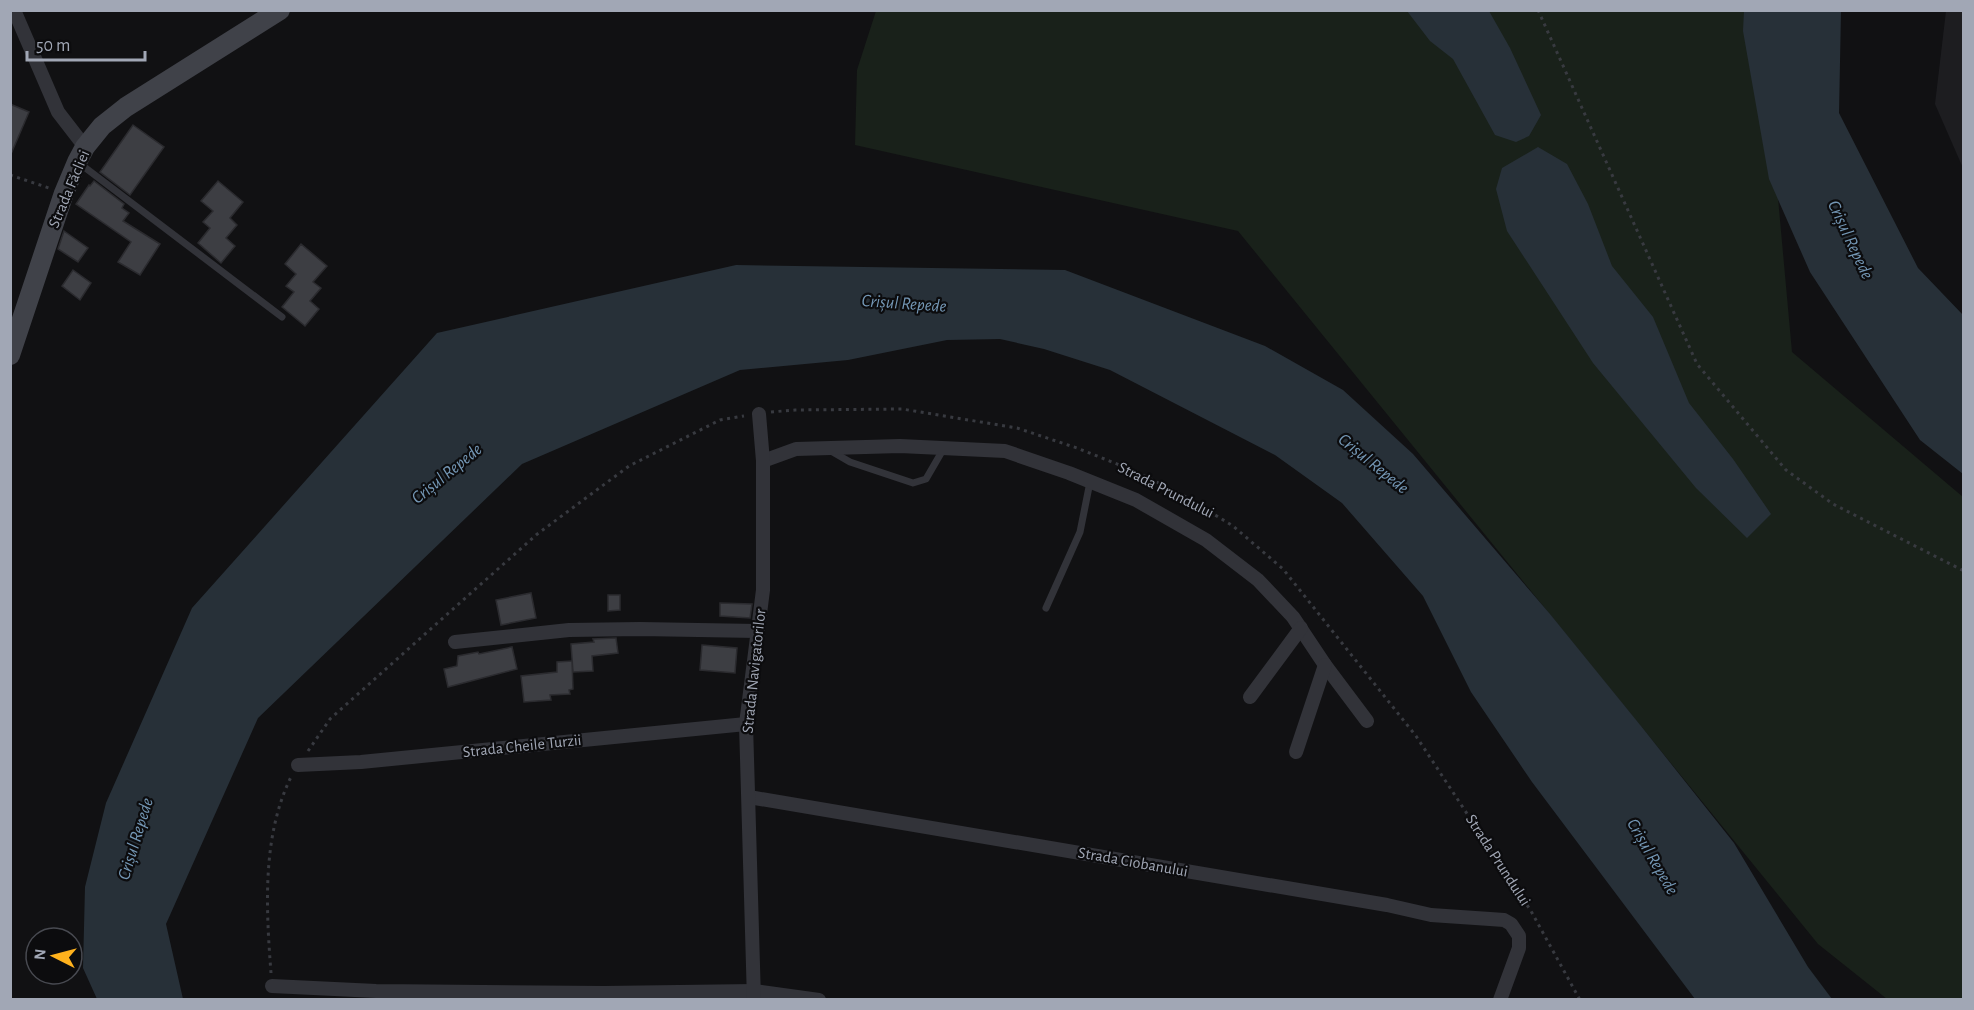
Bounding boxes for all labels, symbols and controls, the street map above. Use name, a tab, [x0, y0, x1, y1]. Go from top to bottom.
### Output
scale bar	[27, 24, 146, 62]
text: 50 m	[36, 37, 70, 55]
street label: Strada Făcliei	[46, 148, 92, 230]
water label: Crișul Repede	[1823, 198, 1876, 283]
water label: Crișul Repede	[861, 292, 947, 317]
water label: Crișul Repede	[1334, 430, 1412, 499]
water label: Crișul Repede	[408, 440, 486, 508]
street label: Strada Prundului	[1115, 459, 1217, 521]
street label: Strada Navigatorilor	[740, 607, 769, 734]
street label: Strada Cheile Turzii	[462, 732, 582, 760]
water label: Crișul Repede	[115, 796, 158, 882]
street label: Strada Prundului	[1463, 811, 1533, 909]
water label: Crișul Repede	[1622, 816, 1681, 899]
street label: Strada Ciobanului	[1077, 844, 1189, 880]
north arrow	[24, 926, 84, 986]
text: N	[32, 948, 49, 961]

